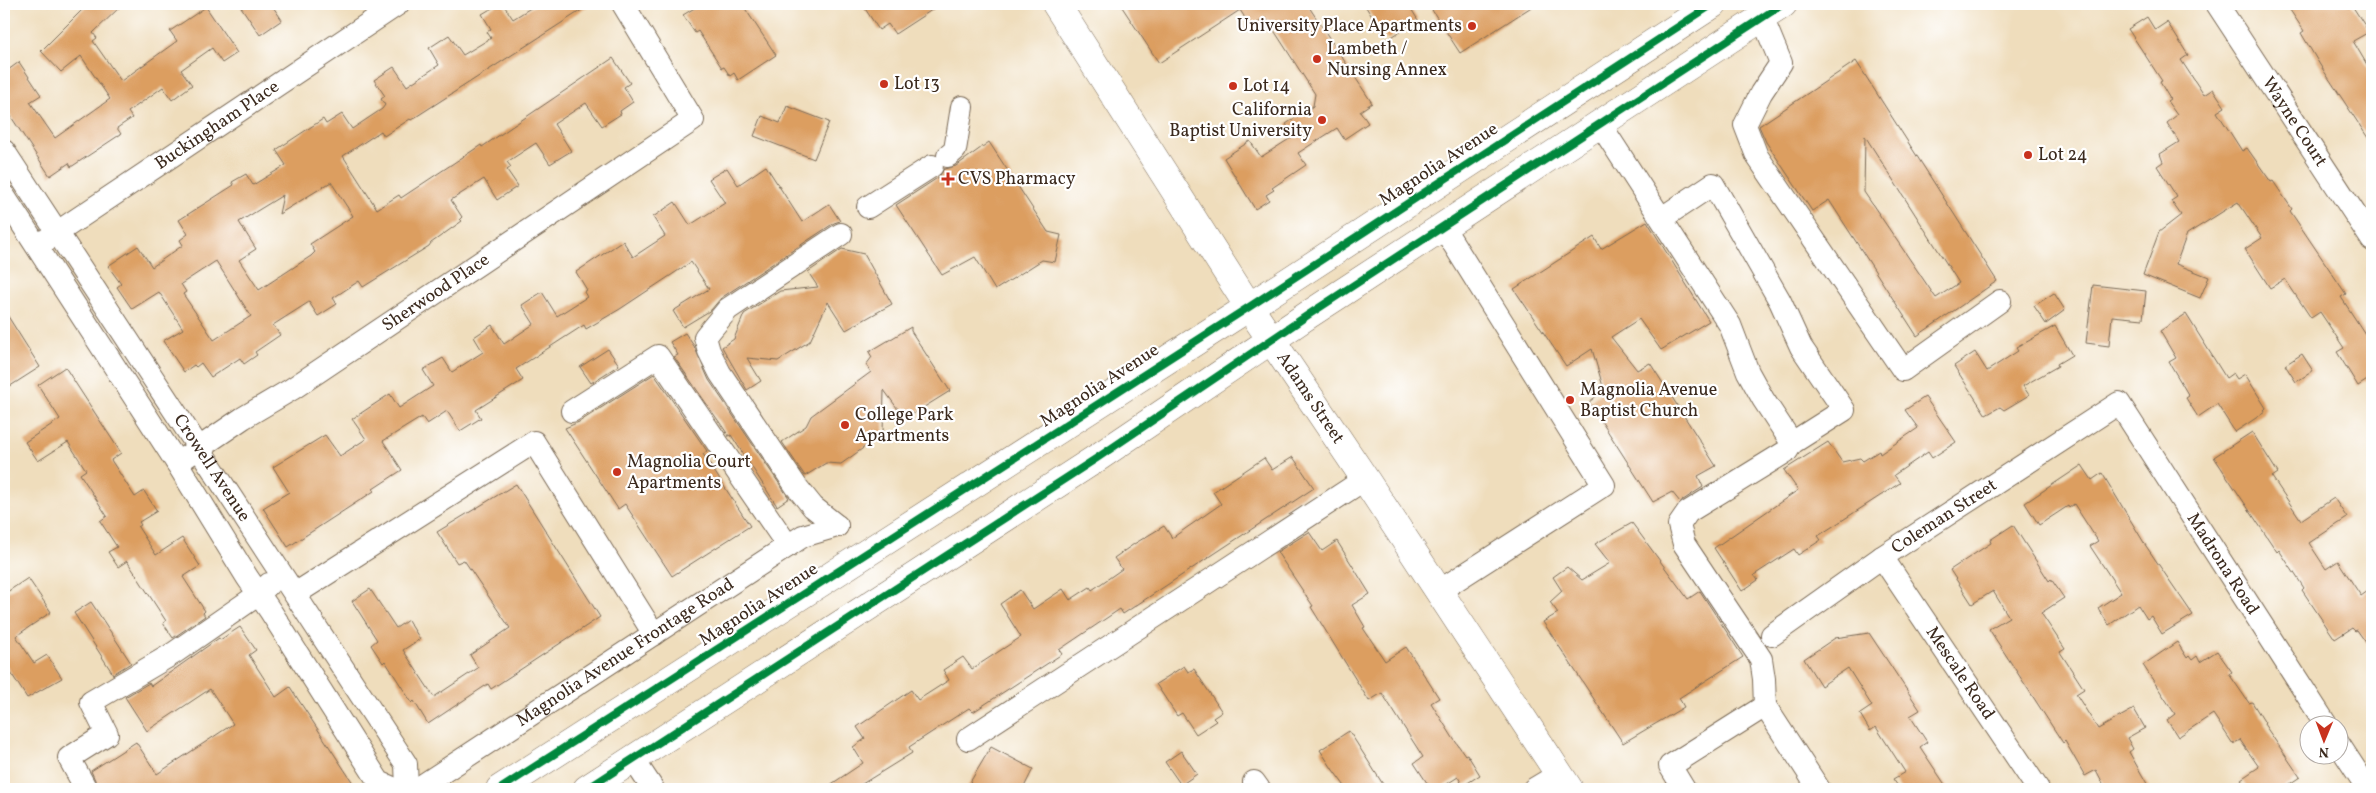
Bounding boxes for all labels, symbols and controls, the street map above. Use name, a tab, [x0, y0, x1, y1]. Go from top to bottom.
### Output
place label: University Place Apartments	[1237, 14, 1462, 39]
marker: University Place Apartments	[1466, 20, 1478, 32]
place label: Lambeth / Nursing Annex	[1327, 37, 1447, 83]
marker: Lambeth / Nursing Annex	[1311, 53, 1323, 65]
place label: Lot 13	[894, 72, 940, 97]
street label: Wayne Court	[2256, 72, 2333, 172]
place label: Lot 14	[1243, 74, 1290, 99]
street label: Buckingham Place	[150, 75, 284, 176]
marker: Lot 13	[878, 78, 890, 90]
marker: Lot 14	[1227, 80, 1239, 92]
place label: California Baptist University	[1169, 98, 1312, 144]
marker: California Baptist University	[1316, 114, 1328, 126]
street label: Magnolia Avenue	[1375, 117, 1503, 213]
place label: Lot 24	[2038, 143, 2087, 168]
marker: Lot 24	[2022, 149, 2034, 161]
place label: CVS Pharmacy	[958, 167, 1076, 192]
marker: CVS Pharmacy	[942, 173, 954, 185]
street label: Sherwood Place	[377, 247, 495, 338]
street label: Magnolia Avenue	[1036, 338, 1164, 434]
street label: Adams Street	[1270, 347, 1350, 449]
place label: Magnolia Avenue Baptist Church	[1580, 378, 1717, 424]
marker: Magnolia Avenue Baptist Church	[1564, 394, 1576, 406]
place label: College Park Apartments	[855, 403, 954, 449]
street label: Crowell Avenue	[167, 409, 256, 527]
marker: College Park Apartments	[839, 419, 851, 431]
place label: Magnolia Court Apartments	[627, 450, 751, 496]
marker: Magnolia Court Apartments	[611, 466, 623, 478]
street label: Coleman Street	[1886, 473, 2002, 560]
street label: Madrona Road	[2181, 508, 2265, 620]
street label: Magnolia Avenue	[695, 557, 823, 653]
street label: Magnolia Avenue Frontage Road	[511, 572, 739, 733]
street label: Mescale Road	[1920, 621, 2001, 725]
north arrow	[2298, 716, 2348, 766]
text: N	[2319, 742, 2329, 761]

